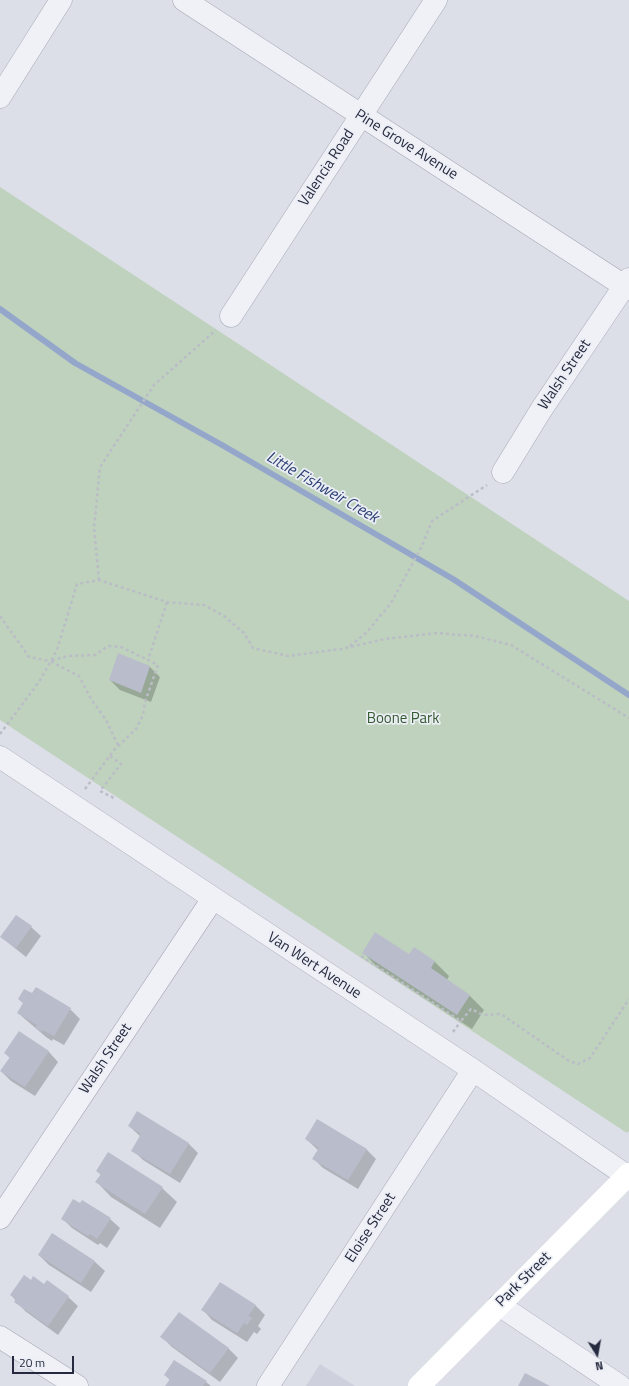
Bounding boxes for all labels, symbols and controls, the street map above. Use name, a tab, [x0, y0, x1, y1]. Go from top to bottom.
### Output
street label: Pine Grove Avenue	[351, 106, 461, 184]
street label: Valencia Road	[295, 126, 359, 210]
street label: Walsh Street	[535, 336, 595, 414]
water label: Little Fishweir Creek	[263, 448, 381, 528]
park label: Boone Park	[367, 710, 439, 728]
street label: Van Wert Avenue	[264, 929, 364, 1003]
street label: Walsh Street	[76, 1020, 136, 1098]
street label: Eloise Street	[342, 1190, 400, 1266]
street label: Park Street	[493, 1249, 555, 1311]
north arrow	[577, 1334, 617, 1374]
scale bar	[14, 1348, 76, 1374]
text: 20 m	[19, 1353, 45, 1372]
text: N	[594, 1357, 605, 1374]

